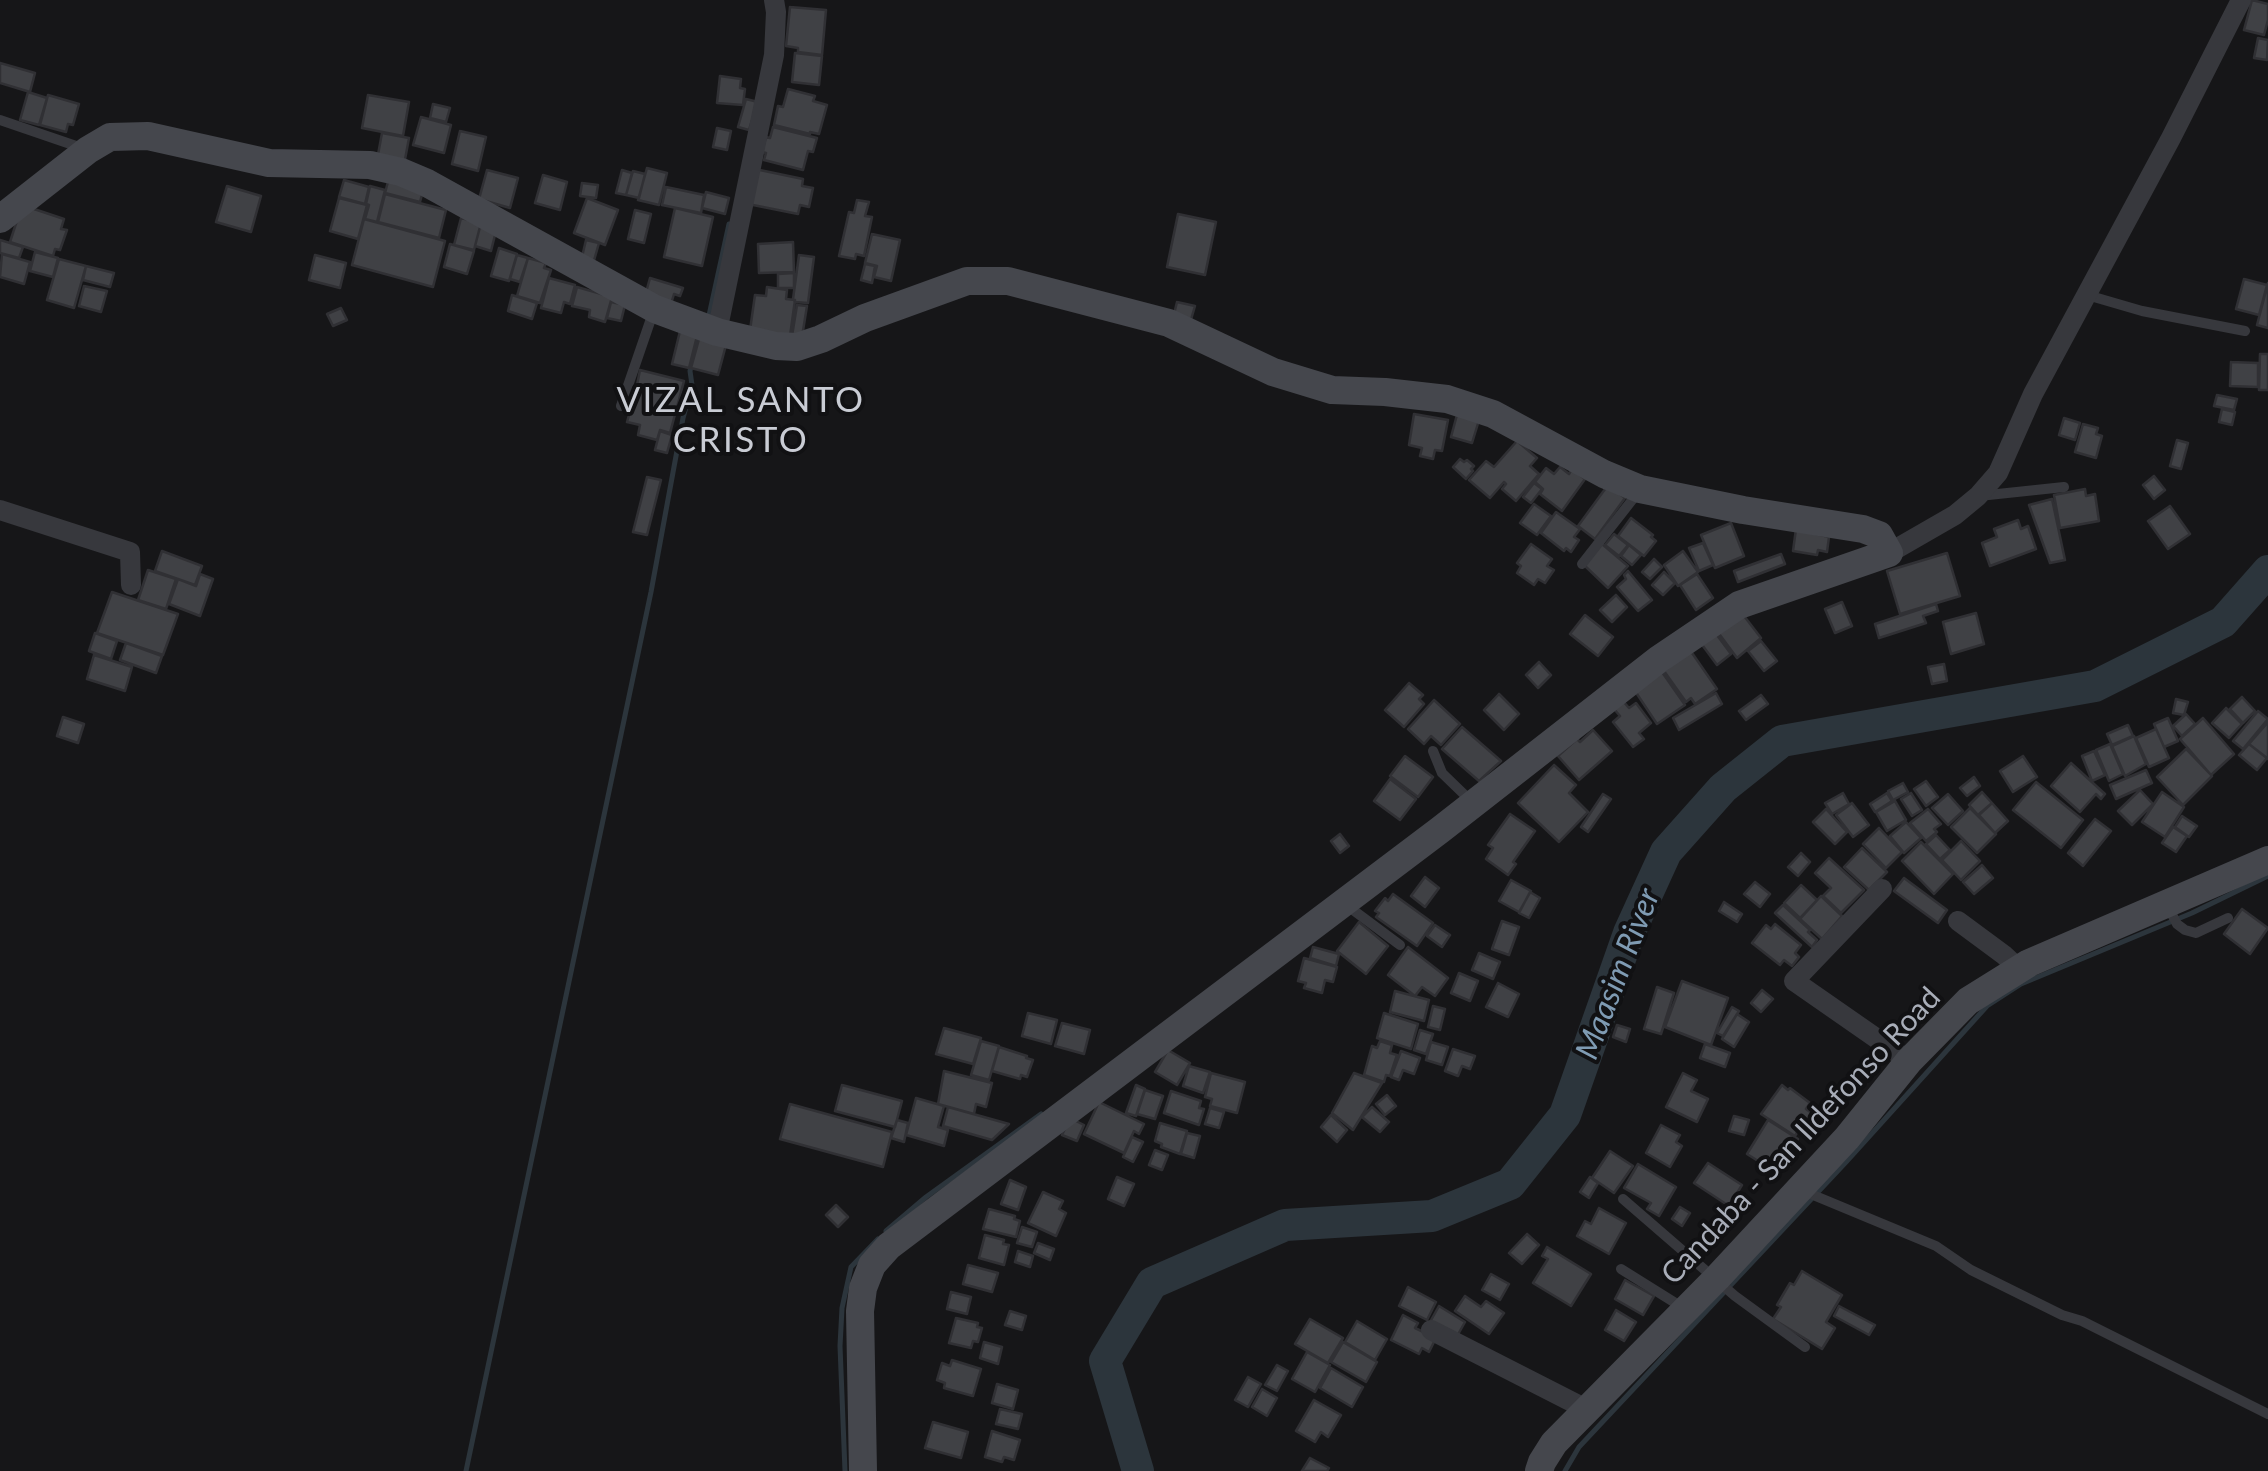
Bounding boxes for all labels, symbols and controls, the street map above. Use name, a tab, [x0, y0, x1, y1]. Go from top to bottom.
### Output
district label: VIZAL SANTO CRISTO	[616, 380, 866, 462]
water label: Maasim River	[1568, 883, 1668, 1065]
street label: Candaba - San Ildefonso Road	[1654, 980, 1948, 1292]

